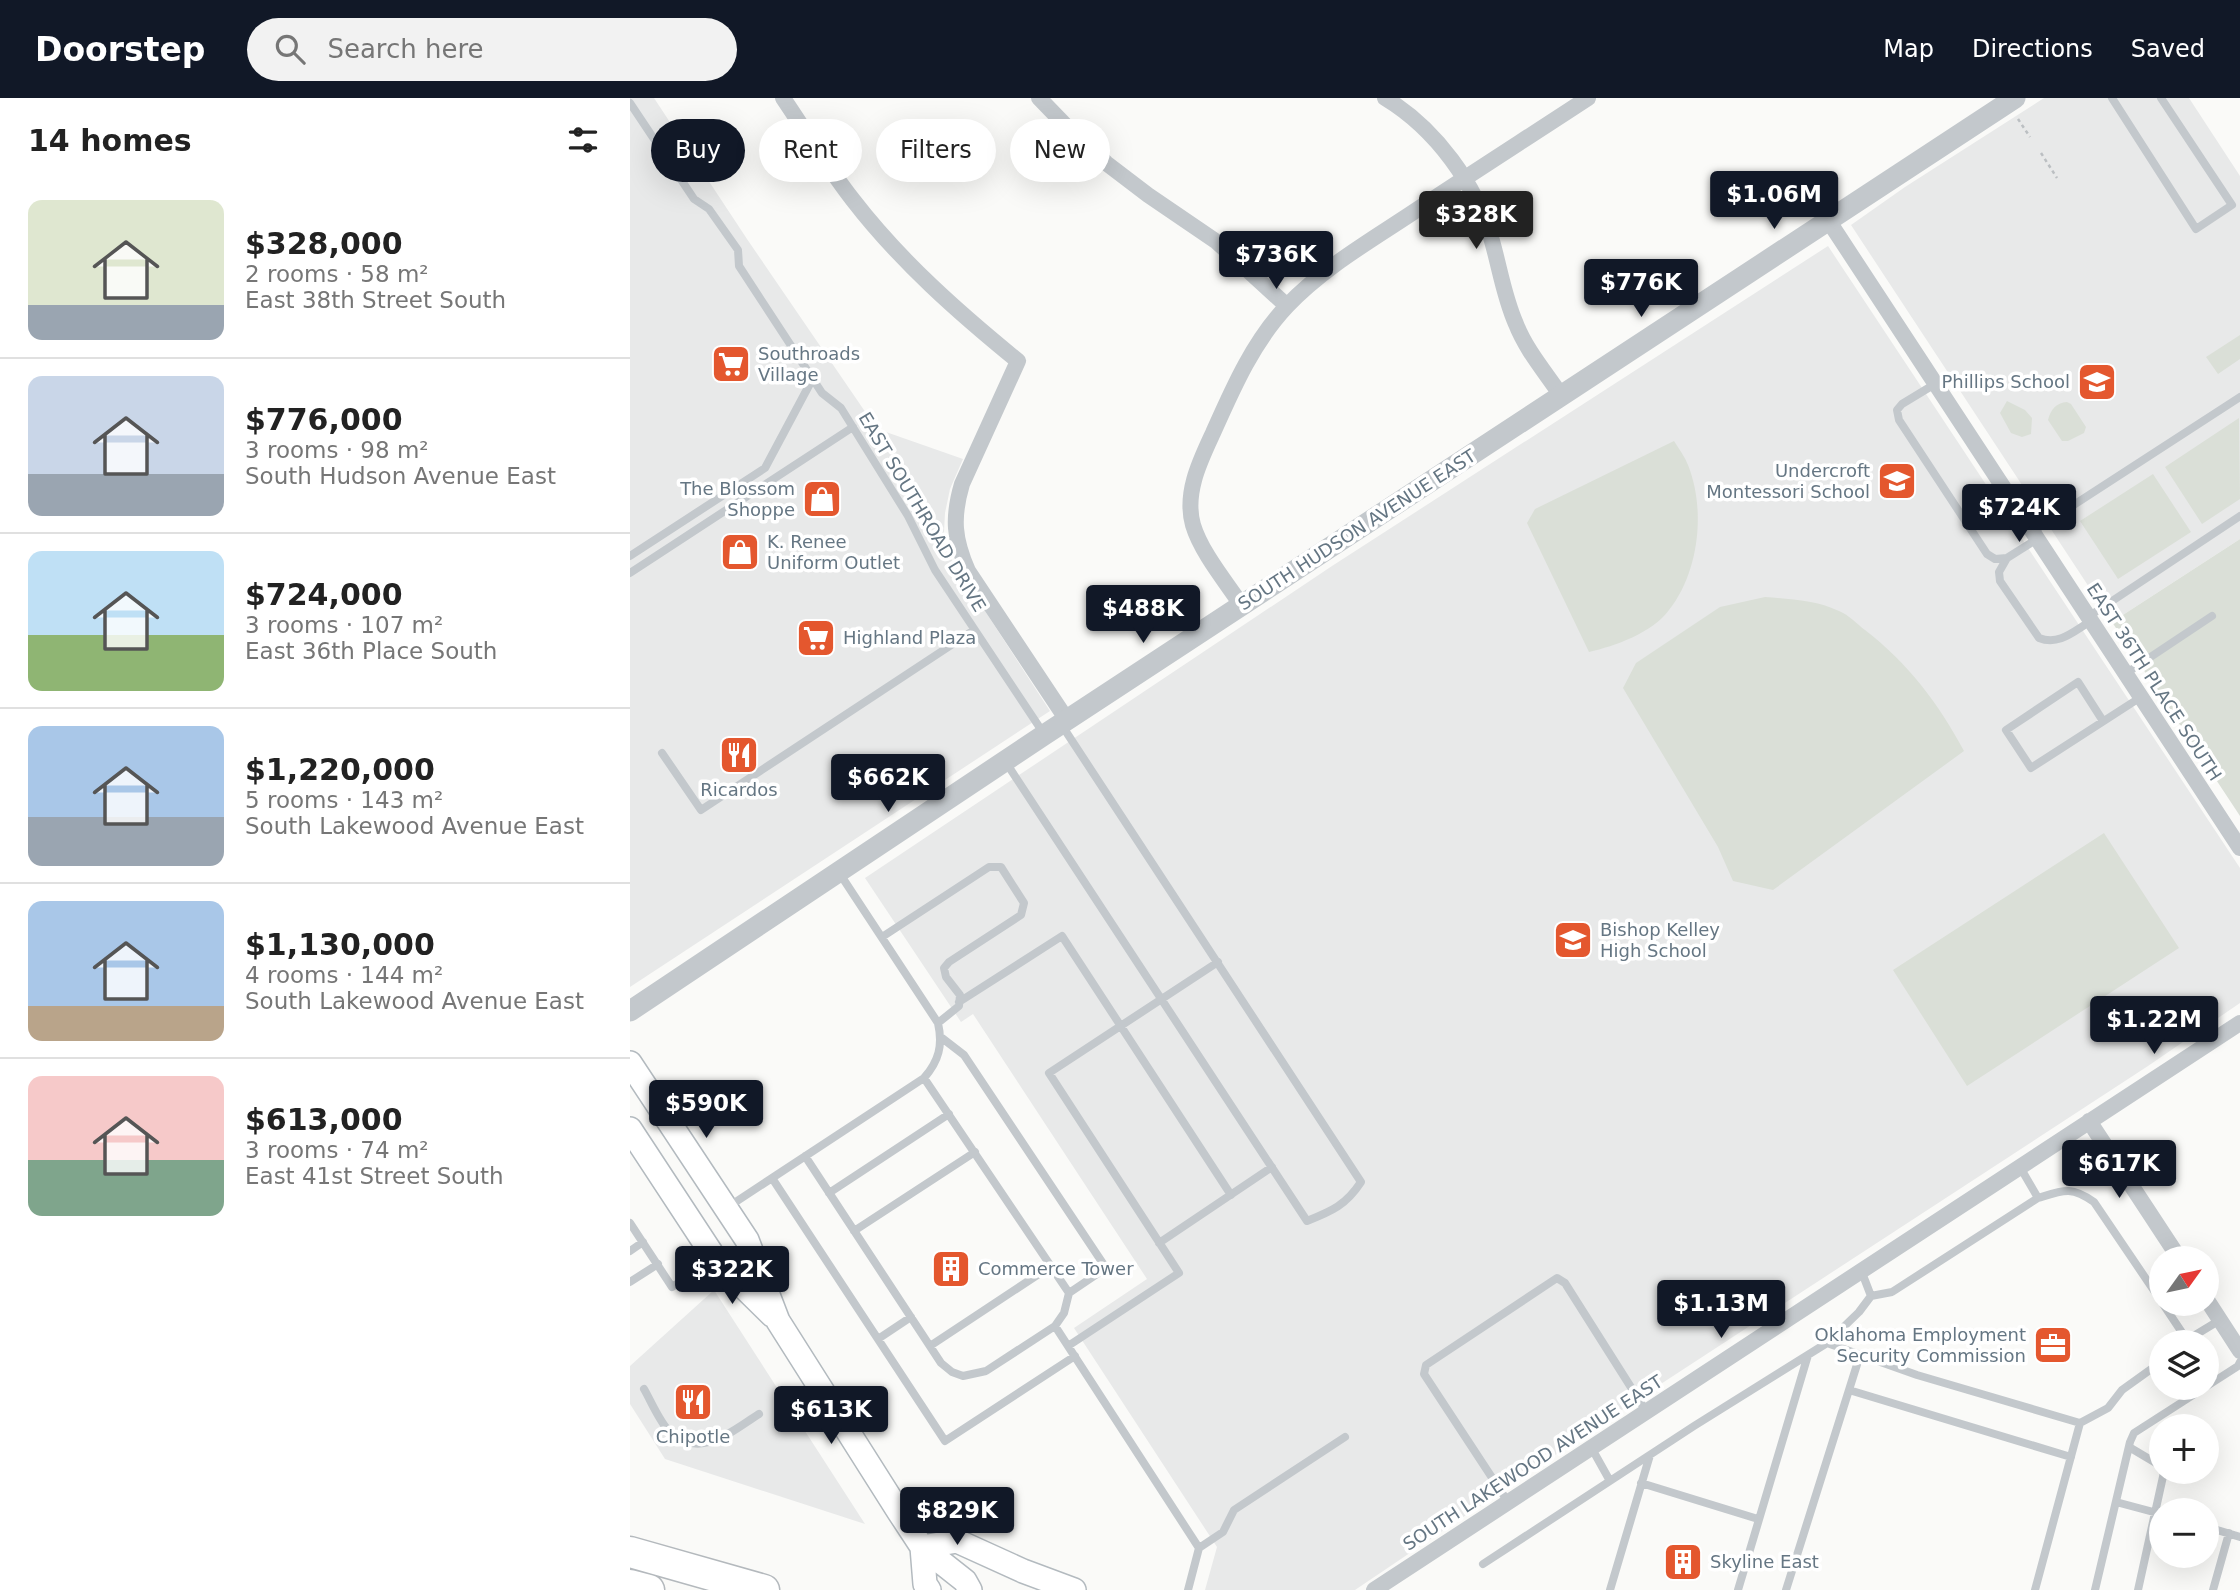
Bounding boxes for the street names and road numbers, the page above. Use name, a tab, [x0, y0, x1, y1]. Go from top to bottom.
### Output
street label: EAST SOUTHROAD DRIVE	[855, 408, 990, 615]
street label: SOUTH HUDSON AVENUE EAST	[1234, 444, 1480, 614]
street label: EAST 36TH PLACE SOUTH	[2083, 579, 2226, 784]
street label: SOUTH LAKEWOOD AVENUE EAST	[1399, 1370, 1667, 1555]

